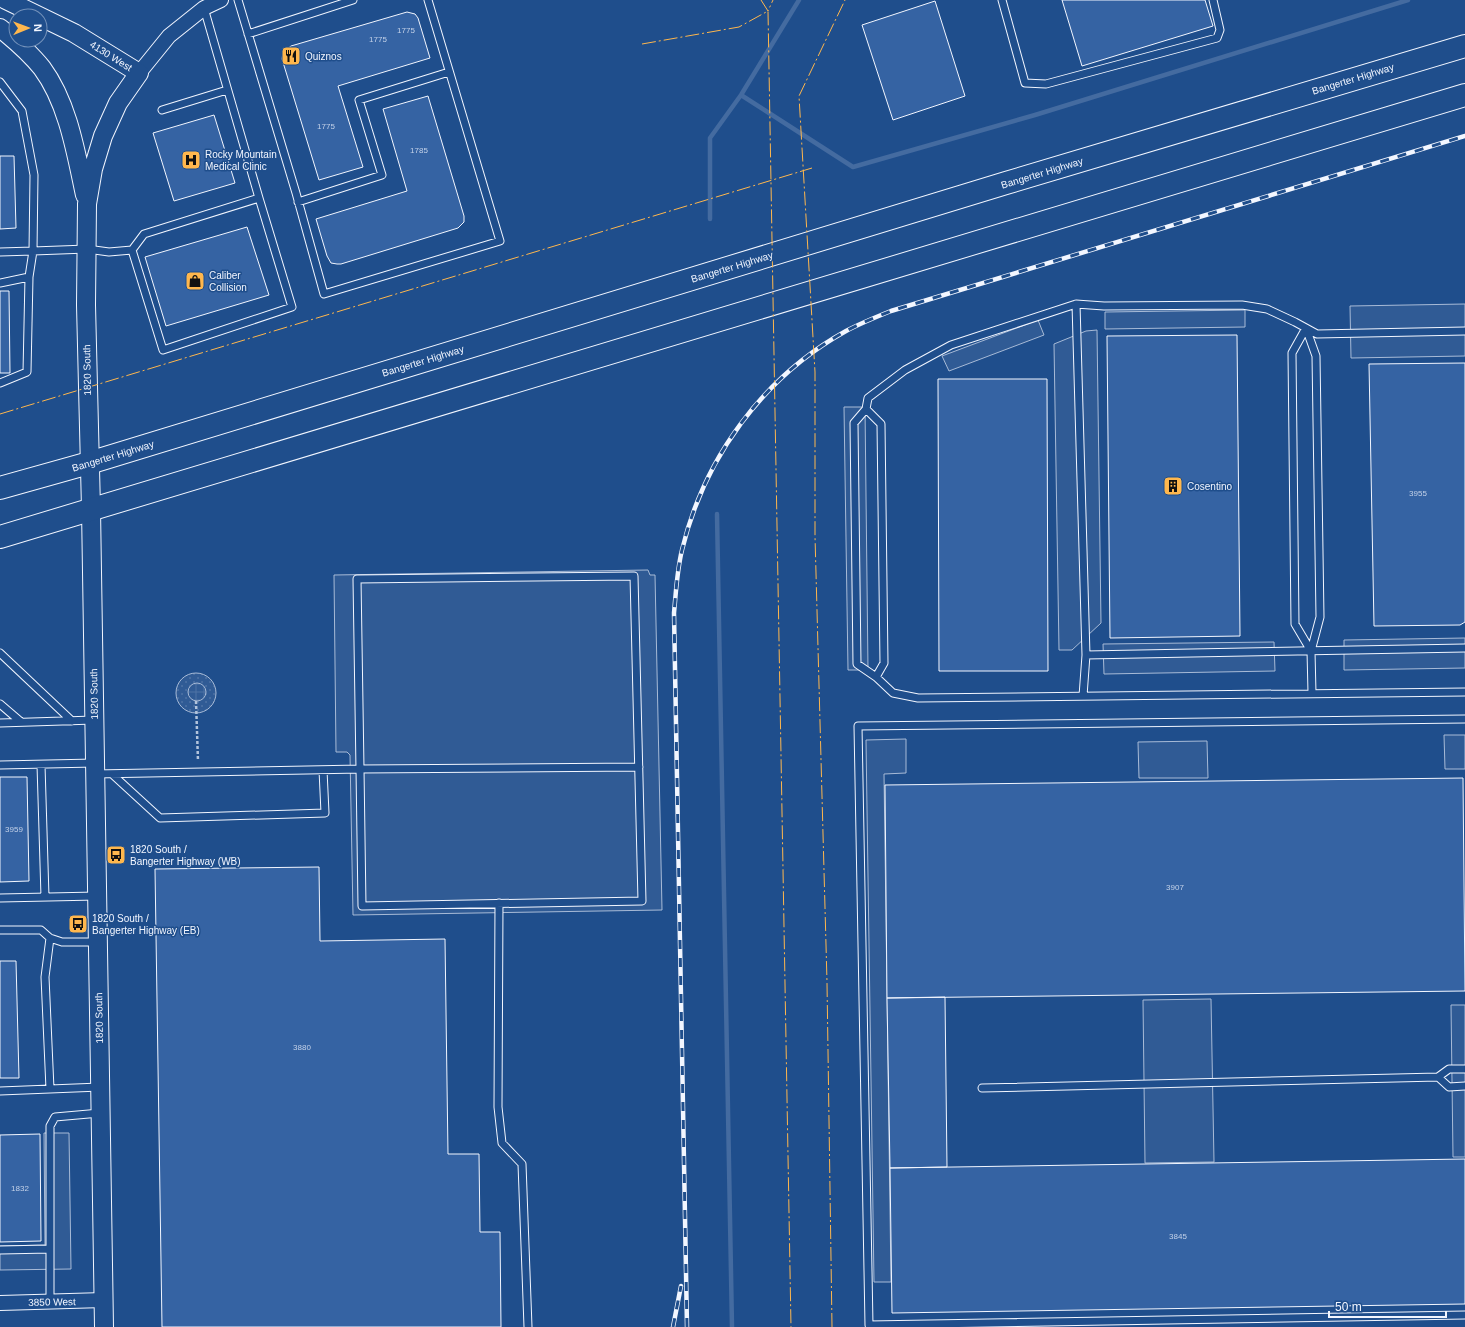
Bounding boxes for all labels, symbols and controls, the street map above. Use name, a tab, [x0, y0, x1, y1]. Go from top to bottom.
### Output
north arrow	[8, 8, 48, 48]
text: N	[32, 24, 44, 32]
house number: 1775	[397, 26, 415, 35]
house number: 1775	[369, 35, 387, 44]
street label: 4130 West	[88, 39, 134, 73]
restaurant icon: Quiznos	[280, 45, 302, 67]
place label: Quiznos	[305, 51, 342, 62]
street label: Bangerter Highway	[1311, 61, 1395, 97]
house number: 1775	[317, 122, 335, 131]
house number: 1785	[410, 146, 428, 155]
hospital icon: Rocky Mountain Medical Clinic	[180, 149, 202, 171]
place label: Rocky Mountain Medical Clinic	[205, 149, 277, 172]
street label: Bangerter Highway	[1000, 155, 1084, 191]
street label: Bangerter Highway	[690, 249, 774, 285]
shop icon: Caliber Collision	[184, 270, 206, 292]
place label: Caliber Collision	[209, 270, 247, 293]
street label: Bangerter Highway	[381, 343, 465, 379]
street label: 1820 South	[81, 344, 93, 396]
street label: Bangerter Highway	[71, 438, 155, 474]
building icon: Cosentino	[1162, 475, 1184, 497]
place label: Cosentino	[1187, 481, 1232, 492]
house number: 3955	[1409, 489, 1427, 498]
street label: 1820 South	[88, 668, 100, 720]
house number: 3959	[5, 825, 23, 834]
bus stop icon: 1820 South / Bangerter Highway (WB)	[105, 844, 127, 866]
place label: 1820 South / Bangerter Highway (WB)	[130, 844, 241, 867]
house number: 3907	[1166, 883, 1184, 892]
bus stop icon: 1820 South / Bangerter Highway (EB)	[67, 913, 89, 935]
place label: 1820 South / Bangerter Highway (EB)	[92, 913, 200, 936]
street label: 1820 South	[93, 992, 105, 1044]
house number: 3880	[293, 1043, 311, 1052]
house number: 1832	[11, 1184, 29, 1193]
house number: 3845	[1169, 1232, 1187, 1241]
scale bar	[1329, 1293, 1446, 1319]
street label: 3850 West	[28, 1296, 76, 1308]
text: 50 m	[1335, 1300, 1362, 1314]

